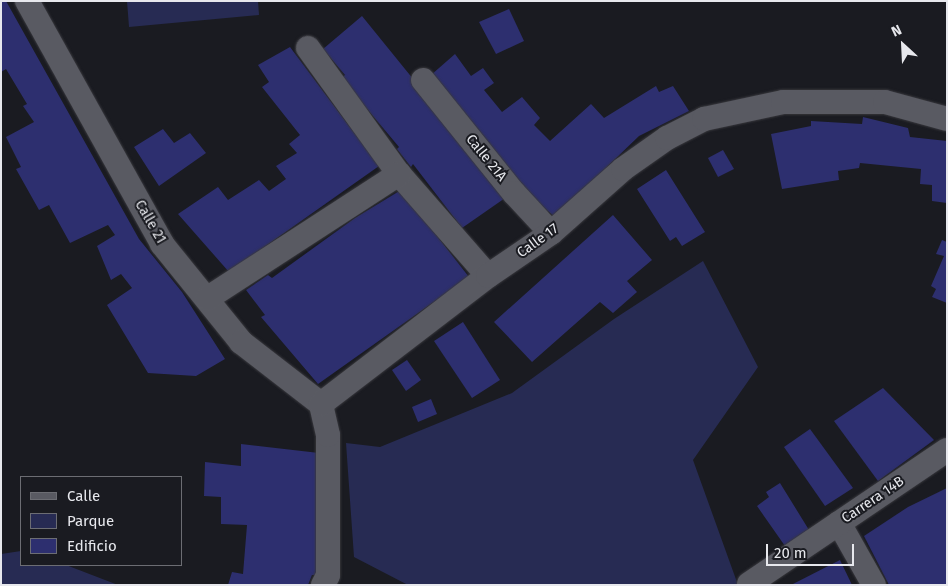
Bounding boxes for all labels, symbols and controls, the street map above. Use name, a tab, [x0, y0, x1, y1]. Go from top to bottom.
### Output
north arrow	[878, 20, 928, 70]
text: N	[889, 21, 904, 41]
street label: Calle 21A	[462, 131, 510, 185]
street label: Calle 21	[131, 197, 169, 247]
street label: Calle 17	[514, 220, 562, 262]
street label: Carrera 14B	[839, 473, 907, 527]
legend	[20, 476, 182, 566]
text: Calle	[67, 487, 100, 505]
text: Parque	[67, 512, 114, 530]
scale bar	[768, 534, 856, 566]
text: Edificio	[67, 537, 117, 555]
text: 20 m	[774, 544, 807, 562]

